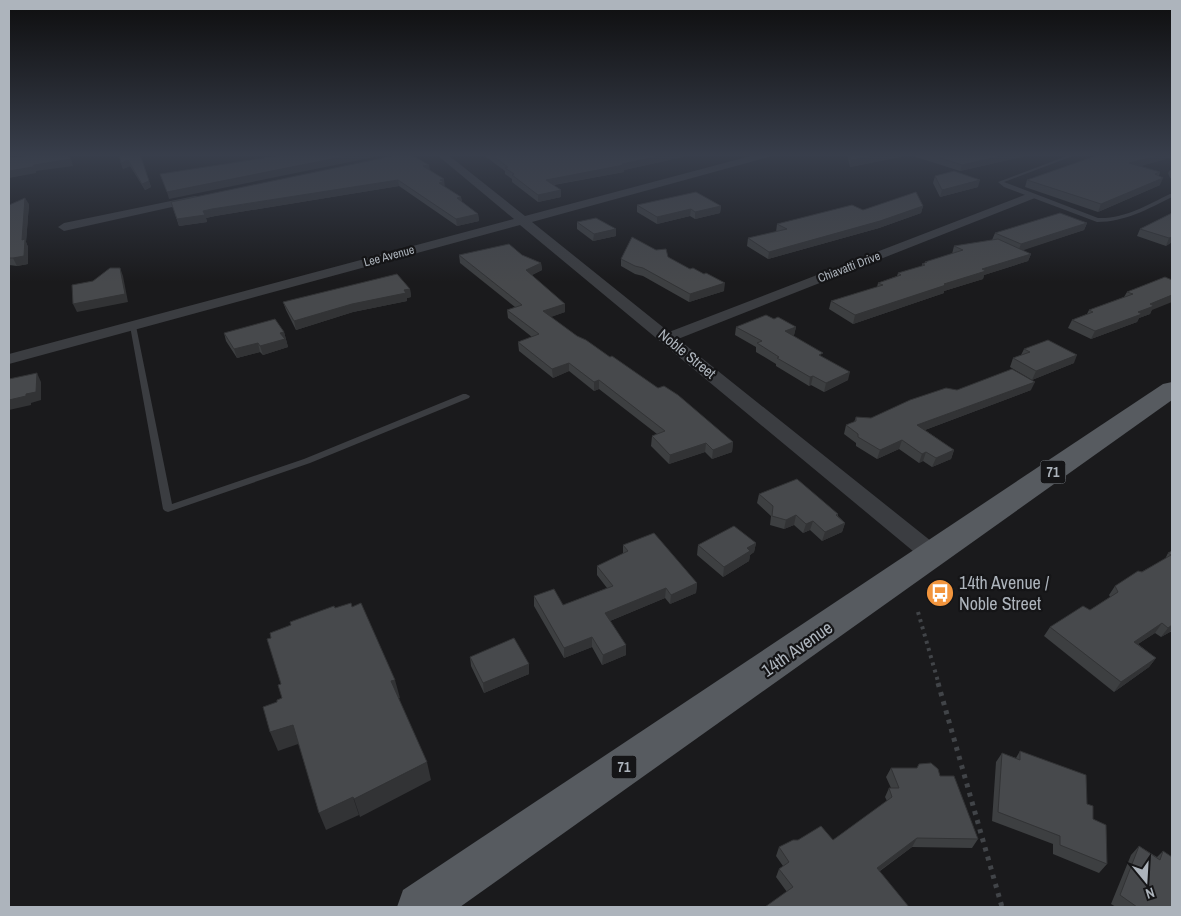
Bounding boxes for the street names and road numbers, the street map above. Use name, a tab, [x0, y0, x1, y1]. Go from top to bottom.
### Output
street label: Lee Avenue	[362, 242, 416, 270]
street label: Chiavatti Drive	[815, 248, 883, 286]
street label: Noble Street	[654, 324, 721, 384]
road number: 71	[1040, 461, 1066, 484]
street label: 14th Avenue	[756, 615, 837, 682]
road number: 71	[612, 756, 636, 779]

